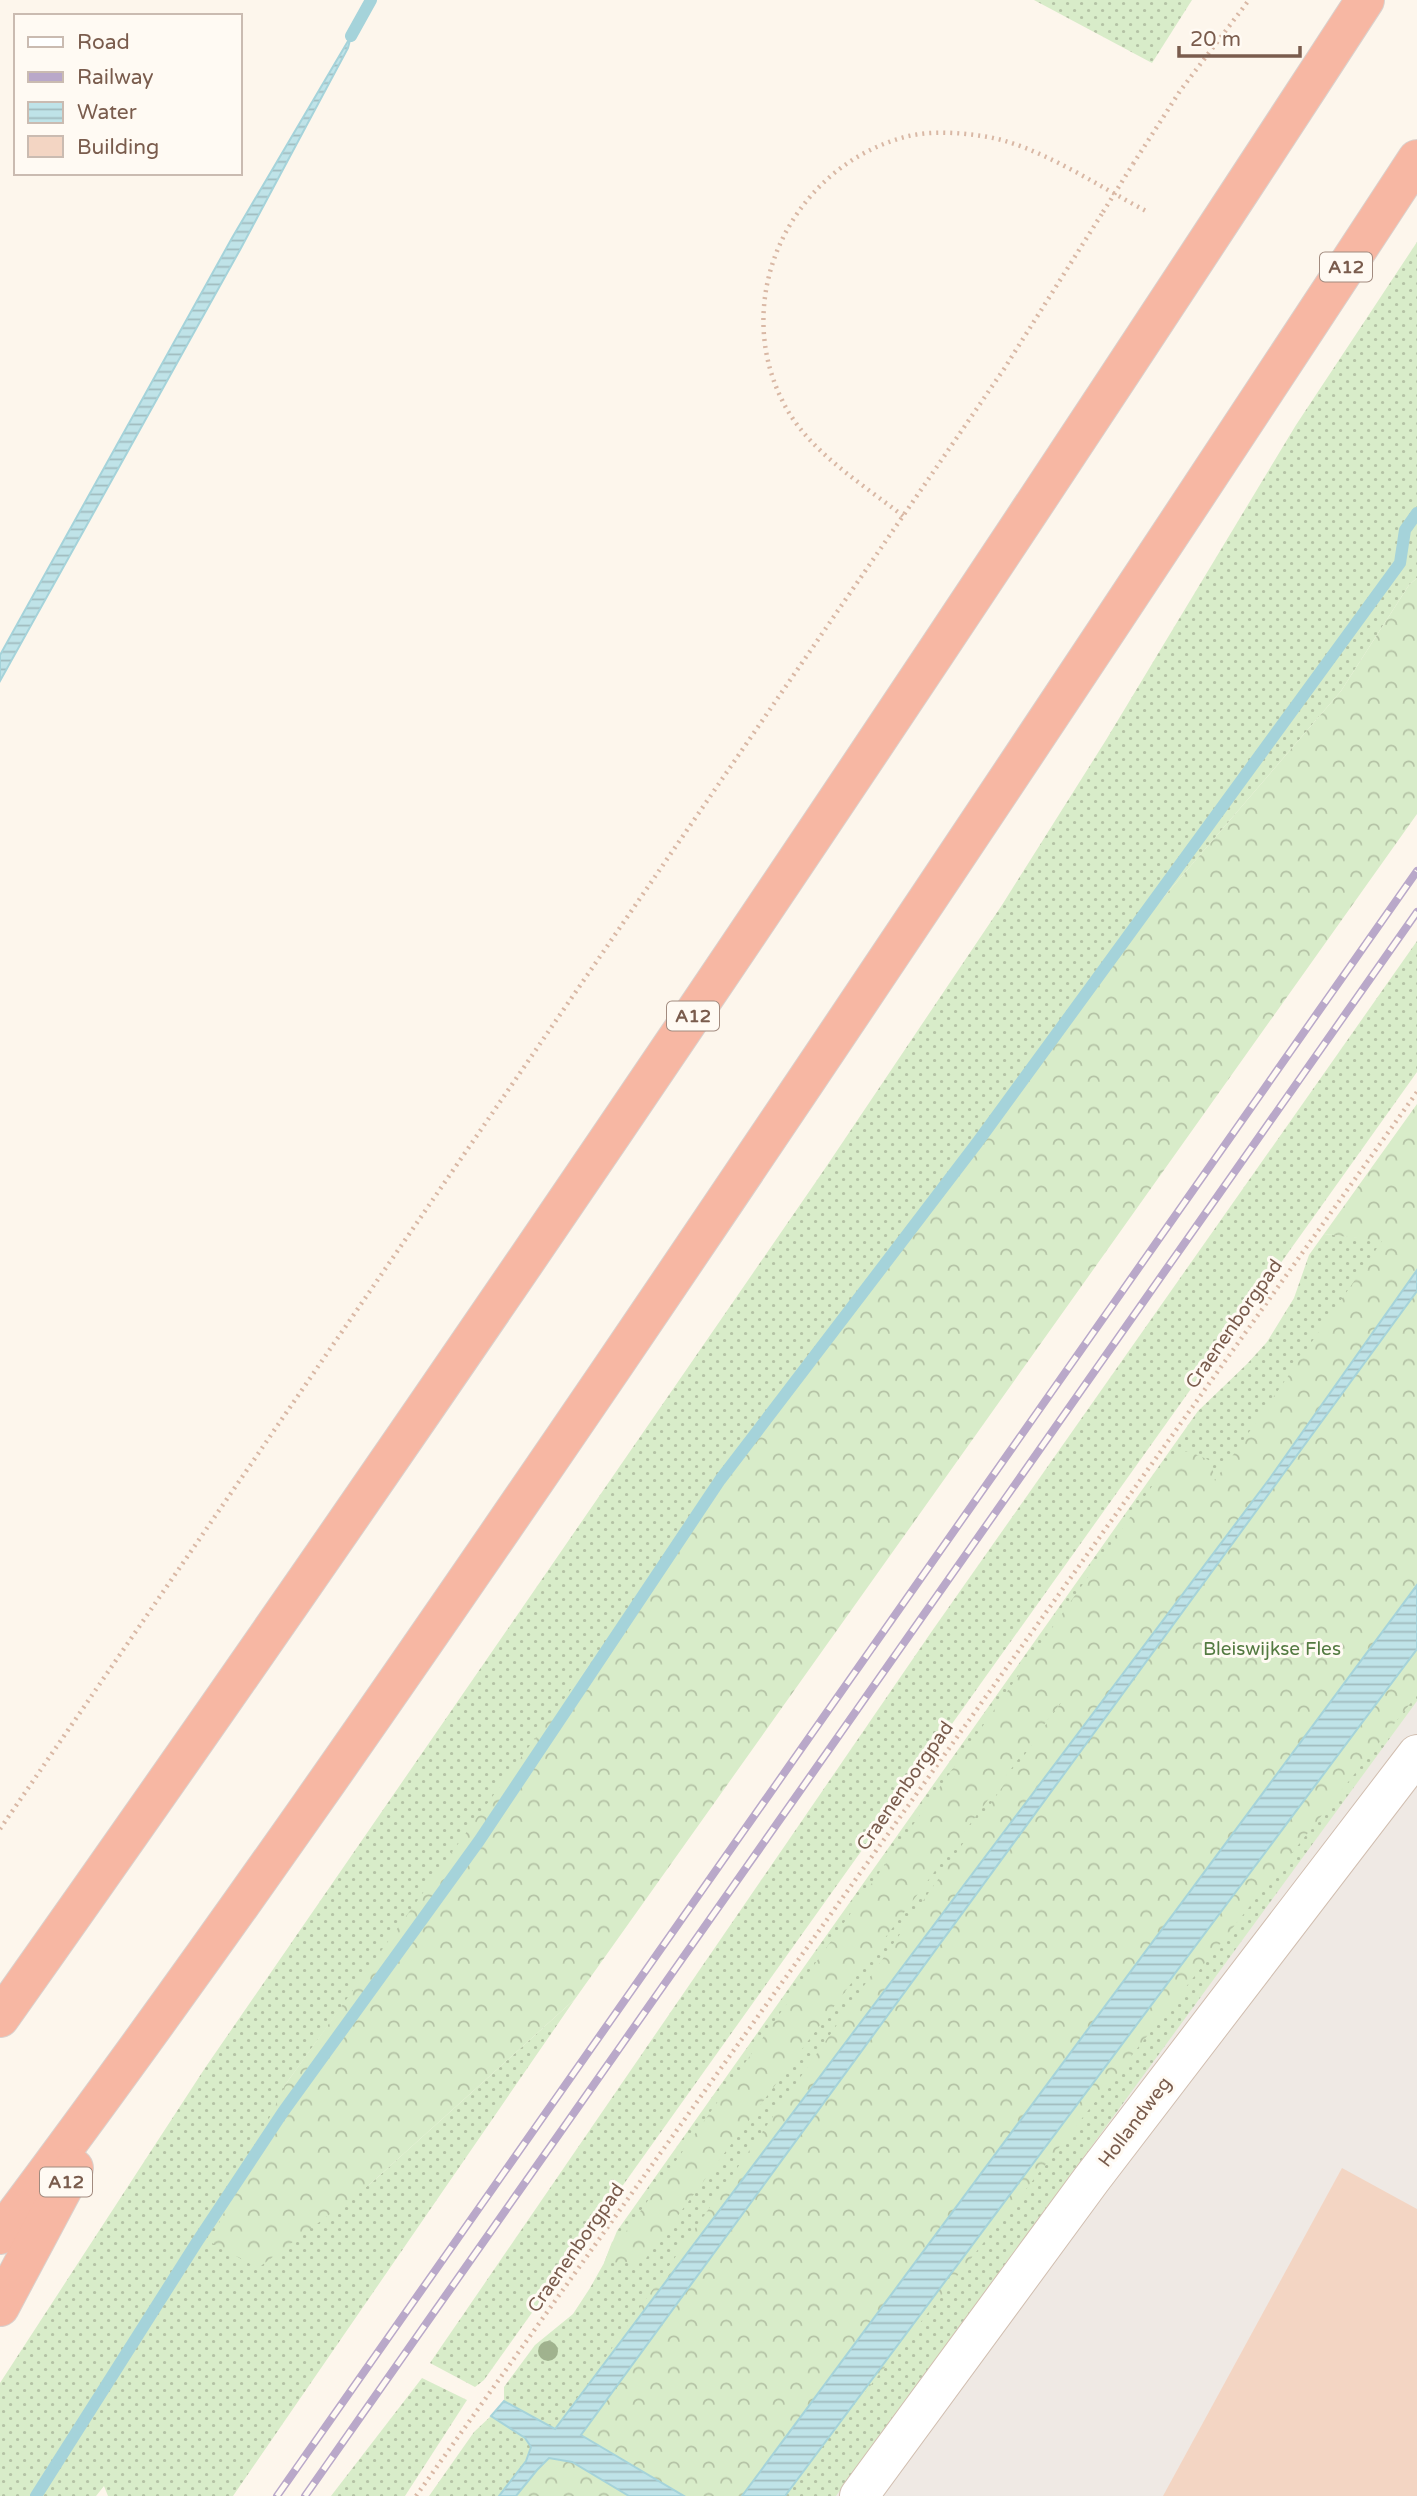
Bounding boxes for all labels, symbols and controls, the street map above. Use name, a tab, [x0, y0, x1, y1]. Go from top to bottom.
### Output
legend	[14, 14, 242, 175]
scale bar	[1179, 14, 1300, 58]
text: 20 m	[1190, 27, 1241, 52]
text: Road	[77, 30, 130, 55]
text: Railway	[77, 65, 154, 90]
text: Water	[77, 100, 137, 125]
text: Building	[77, 135, 159, 160]
road number: A12	[1320, 253, 1372, 282]
road number: A12	[667, 1001, 719, 1030]
street label: Craenenborgpad	[1181, 1255, 1287, 1393]
park label: Bleiswijkse Fles	[1203, 1638, 1341, 1660]
street label: Craenenborgpad	[852, 1717, 958, 1855]
street label: Hollandweg	[1094, 2073, 1176, 2171]
road number: A12	[40, 2168, 92, 2196]
street label: Craenenborgpad	[523, 2179, 629, 2317]

